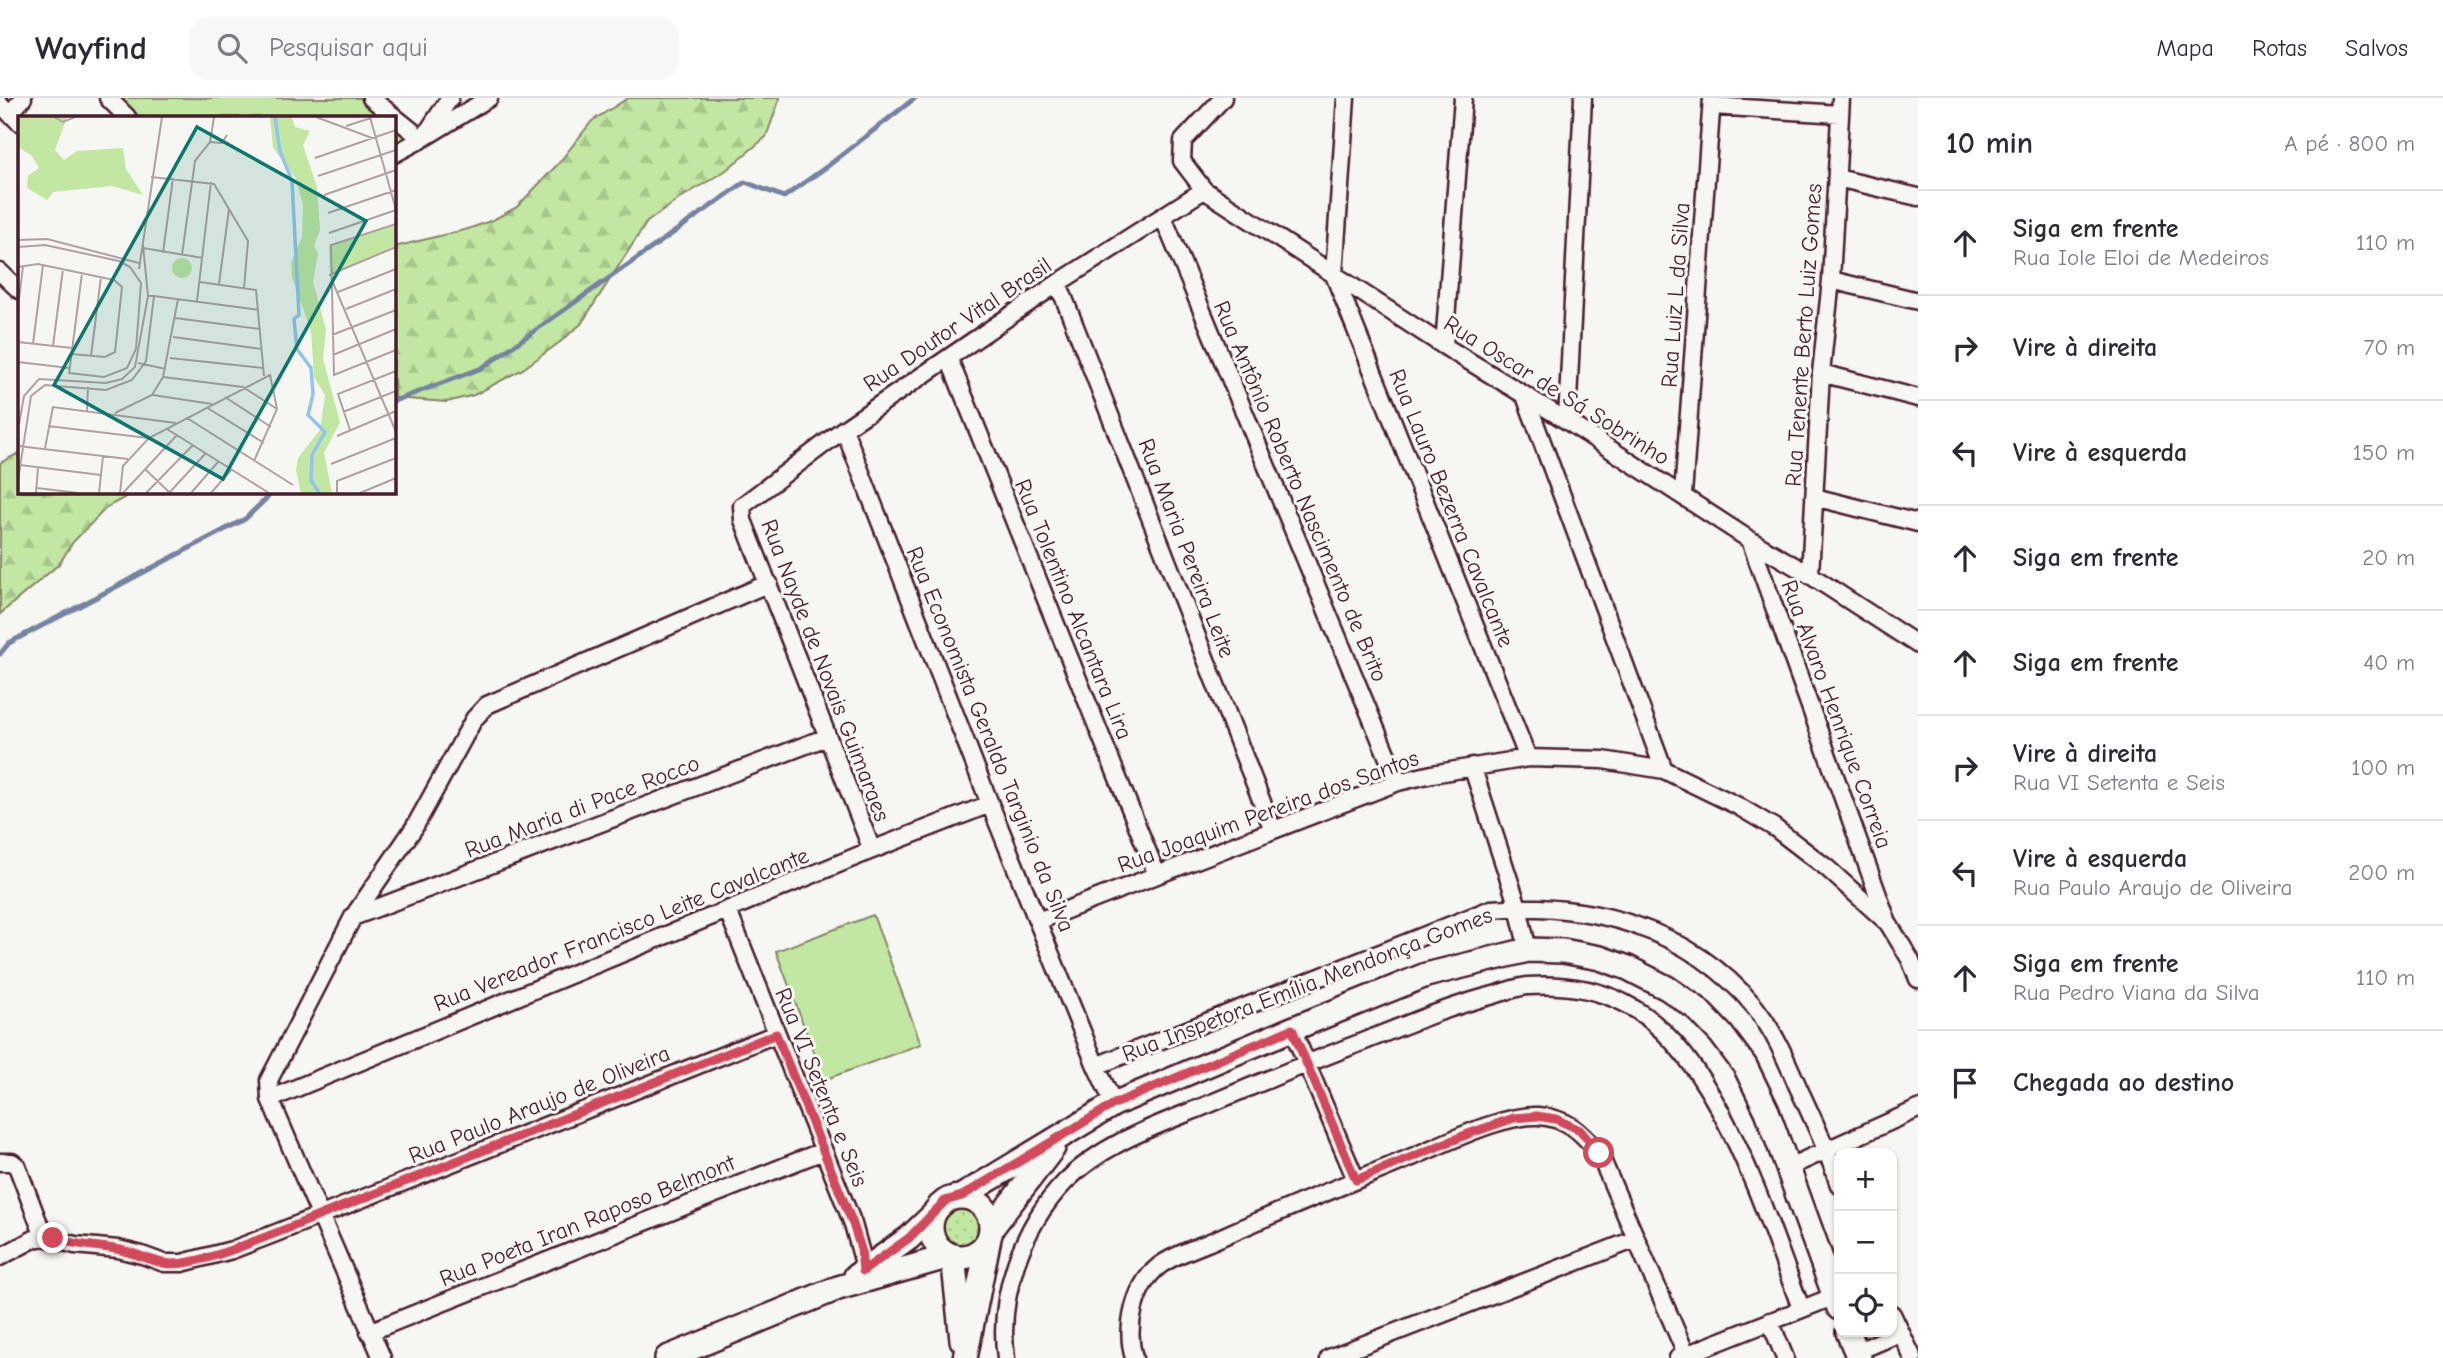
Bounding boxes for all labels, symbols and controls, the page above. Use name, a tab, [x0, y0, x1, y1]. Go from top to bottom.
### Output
search box	[189, 17, 679, 80]
text: Wayfind	[35, 29, 147, 67]
icon: search	[213, 29, 251, 67]
text: Pesquisar aqui	[269, 33, 428, 63]
text: Mapa	[2156, 34, 2214, 62]
text: Rotas	[2252, 34, 2307, 62]
text: Salvos	[2345, 34, 2408, 62]
inset map	[18, 116, 396, 494]
text: 10 min	[1946, 126, 2033, 161]
text: A pé · 800 m	[2284, 130, 2415, 157]
street label: Rua Tenente Berto Luiz Gomes	[1779, 182, 1828, 488]
street label: Rua Luiz L da Silva	[1656, 201, 1695, 389]
text: Siga em frente	[2013, 214, 2179, 244]
icon: ahead	[1946, 224, 1984, 262]
text: 110 m	[2356, 229, 2415, 256]
text: Rua Iole Eloi de Medeiros	[2013, 244, 2269, 271]
street label: Rua Doutor Vital Brasil	[858, 251, 1056, 397]
street label: Rua Antônio Roberto Nascimento de Brito	[1208, 297, 1393, 686]
street label: Rua Oscar de Sá Sobrinho	[1439, 310, 1675, 471]
icon: right	[1946, 329, 1984, 367]
text: Vire à direita	[2013, 333, 2157, 363]
text: 70 m	[2363, 334, 2415, 361]
street label: Rua Lauro Bezerra Cavalcante	[1383, 365, 1520, 651]
icon: left	[1946, 434, 1984, 472]
street label: Rua Maria Pereira Leite	[1132, 435, 1241, 662]
text: Vire à esquerda	[2013, 438, 2187, 468]
text: 150 m	[2353, 439, 2415, 466]
street label: Rua Tolentino Alcantara Lira	[1009, 475, 1138, 743]
street label: Rua Nayde de Novais Guimaraes	[755, 515, 896, 825]
icon: ahead	[1946, 539, 1984, 577]
street label: Rua Economista Geraldo Targinio da Silva	[901, 543, 1080, 936]
text: Siga em frente	[2013, 543, 2179, 573]
text: 20 m	[2362, 544, 2415, 571]
street label: Rua Alvaro Henrique Correia	[1775, 576, 1898, 852]
icon: ahead	[1946, 644, 1984, 682]
text: Siga em frente	[2013, 648, 2179, 678]
text: 40 m	[2363, 649, 2415, 676]
text: Vire à direita	[2013, 739, 2157, 769]
street label: Rua Joaquim Pereira dos Santos	[1114, 744, 1422, 879]
street label: Rua Maria di Pace Rocco	[461, 749, 703, 864]
icon: right	[1946, 749, 1984, 787]
text: 100 m	[2351, 754, 2415, 781]
text: Rua VI Setenta e Seis	[2013, 769, 2225, 796]
street label: Rua Vereador Francisco Leite Cavalcante	[430, 842, 813, 1017]
text: Vire à esquerda	[2013, 844, 2187, 874]
icon: left	[1946, 854, 1984, 892]
text: 200 m	[2348, 859, 2415, 886]
text: Rua Paulo Araujo de Oliveira	[2013, 874, 2292, 901]
street label: Rua Inspetora Emília Mendonça Gomes	[1118, 901, 1496, 1068]
text: Siga em frente	[2013, 949, 2179, 979]
icon: ahead	[1946, 959, 1984, 997]
text: 110 m	[2356, 964, 2415, 991]
text: Rua Pedro Viana da Silva	[2013, 979, 2260, 1006]
street label: Rua VI Setenta e Seis	[769, 984, 874, 1191]
street label: Rua Paulo Araujo de Oliveira	[405, 1040, 674, 1169]
icon: arrive	[1946, 1064, 1984, 1102]
text: Chegada ao destino	[2013, 1068, 2234, 1098]
route start	[1583, 1137, 1614, 1168]
street label: Rua Poeta Iran Raposo Belmont	[436, 1148, 740, 1292]
map controls	[1834, 1148, 1897, 1337]
button: +	[1834, 1148, 1897, 1211]
button: −	[1834, 1211, 1897, 1274]
route end	[37, 1222, 68, 1253]
button: locate	[1834, 1274, 1897, 1337]

